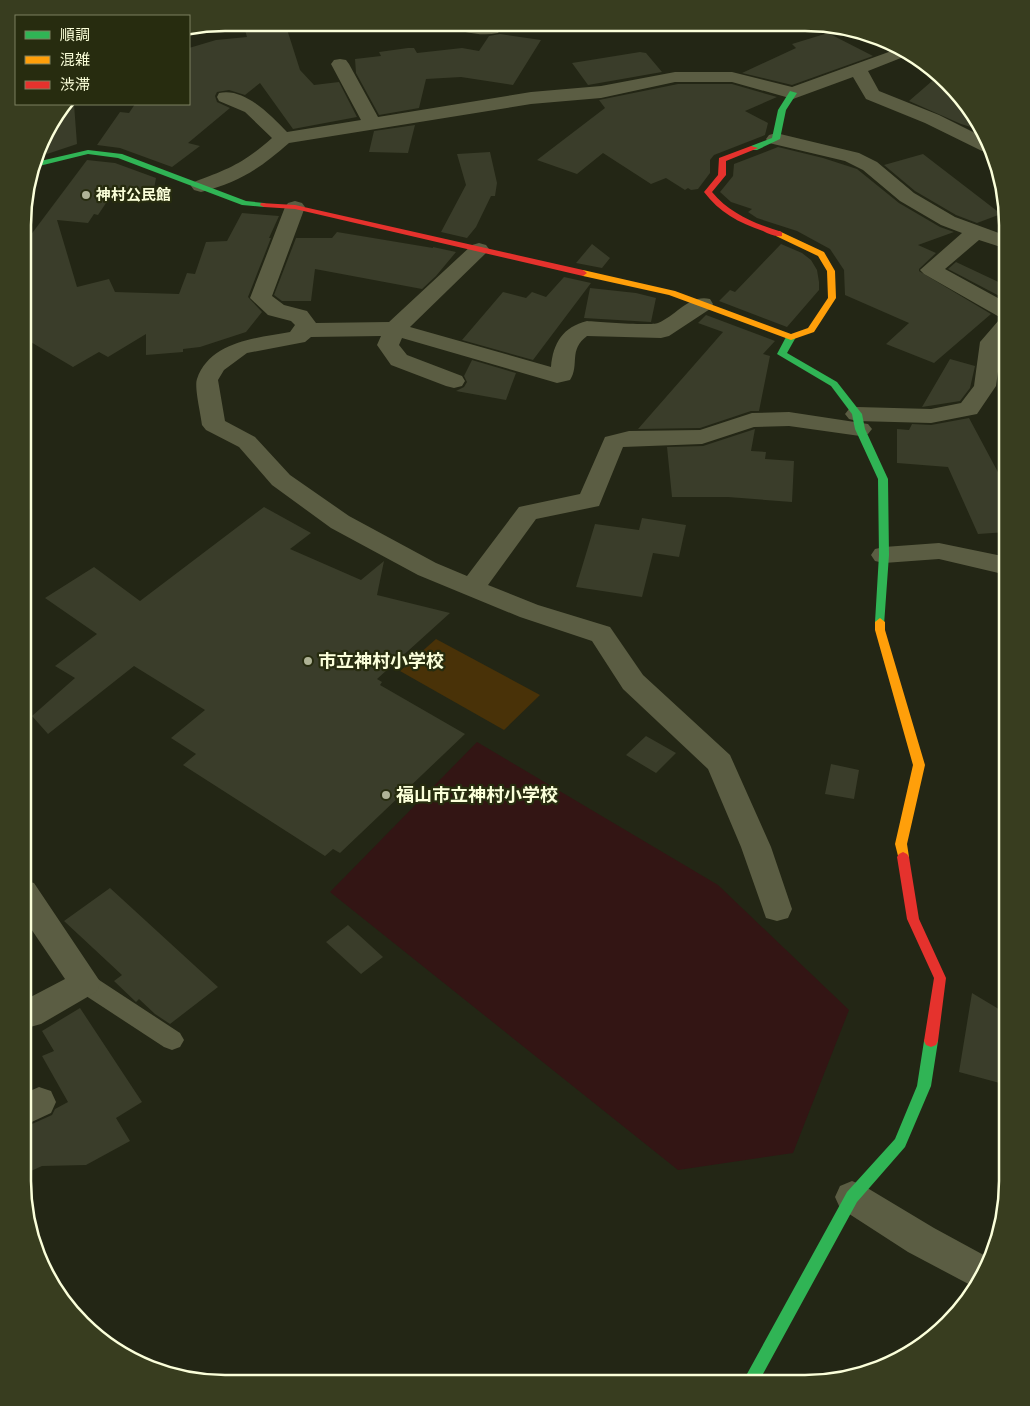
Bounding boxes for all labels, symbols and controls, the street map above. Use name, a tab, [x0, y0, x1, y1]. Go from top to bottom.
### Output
legend	[15, 15, 190, 105]
text: 順調	[60, 25, 90, 45]
text: 混雑	[60, 50, 90, 70]
text: 渋滞	[60, 75, 90, 95]
place label: 神村公民館	[95, 185, 171, 205]
marker: 神村公民館	[80, 189, 92, 201]
place label: 市立神村小学校	[318, 649, 444, 673]
marker: 市立神村小学校	[302, 655, 314, 667]
place label: 福山市立神村小学校	[396, 783, 558, 807]
marker: 福山市立神村小学校	[380, 789, 392, 801]

